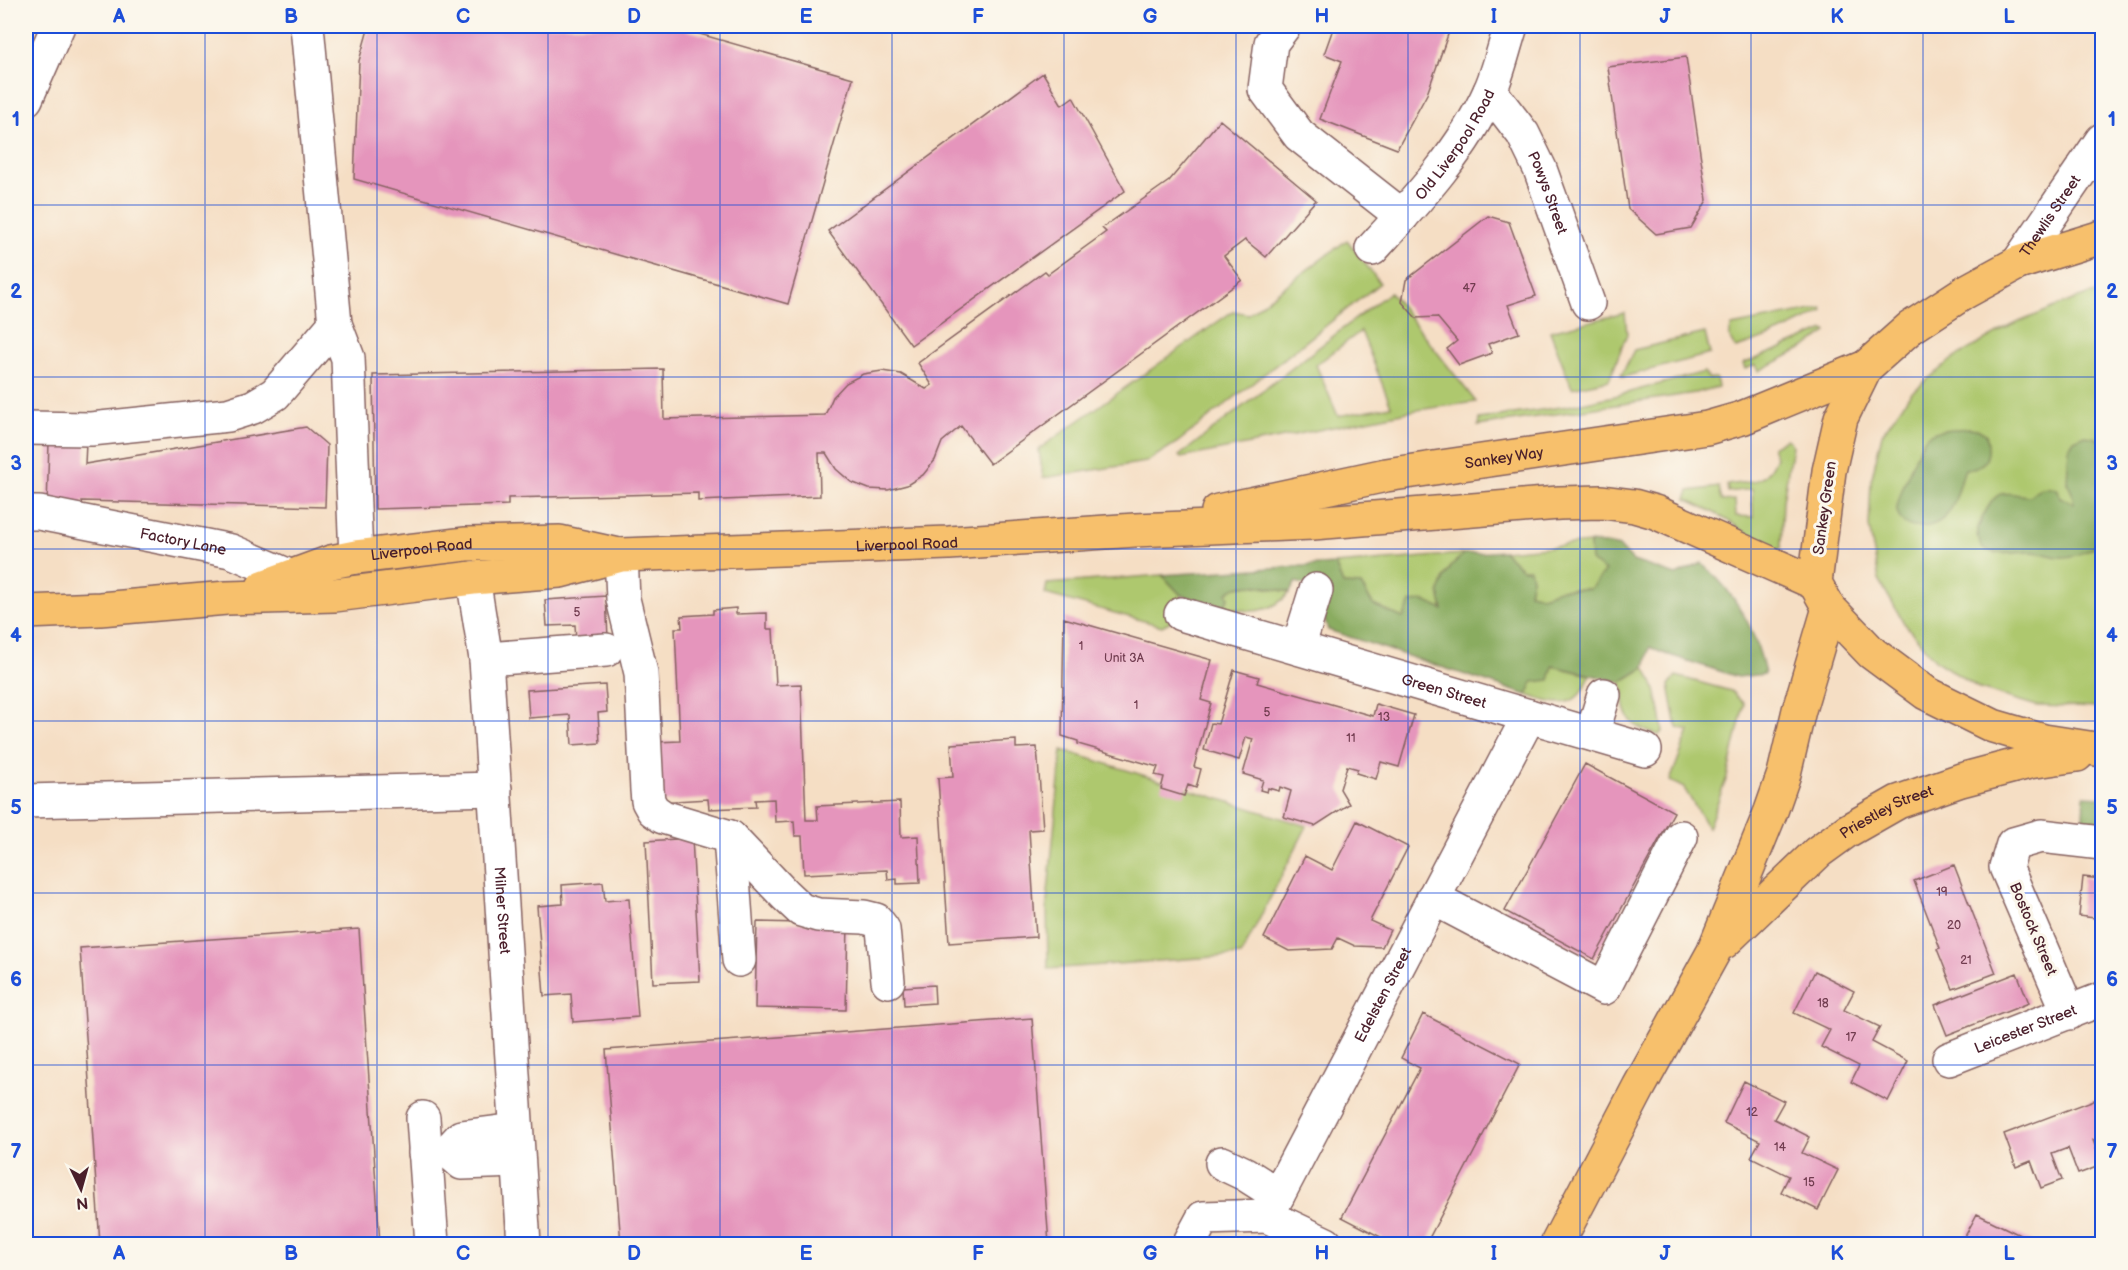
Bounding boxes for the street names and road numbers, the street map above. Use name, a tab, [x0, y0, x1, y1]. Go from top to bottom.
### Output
street label: Old Liverpool Road	[1411, 86, 1499, 204]
street label: Powys Street	[1523, 148, 1572, 237]
street label: Thewlis Street	[2015, 171, 2085, 261]
street label: Sankey Way	[1463, 443, 1545, 473]
street label: Sankey Green	[1809, 460, 1841, 556]
street label: Factory Lane	[138, 524, 228, 559]
street label: Liverpool Road	[855, 533, 959, 556]
street label: Liverpool Road	[370, 534, 473, 565]
street label: Green Street	[1399, 670, 1489, 713]
street label: Priestley Street	[1836, 781, 1936, 843]
street label: Milner Street	[490, 866, 515, 955]
street label: Bostock Street	[2005, 880, 2061, 979]
street label: Edelsten Street	[1350, 944, 1416, 1046]
street label: Leicester Street	[1971, 1000, 2080, 1058]

